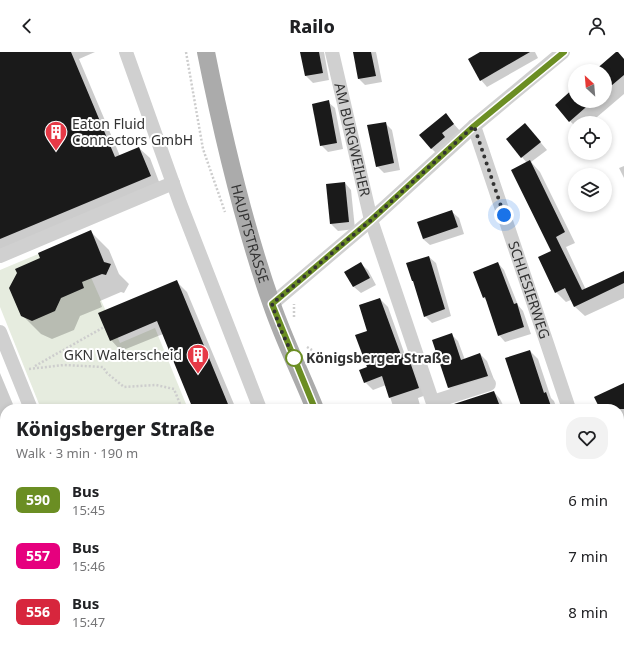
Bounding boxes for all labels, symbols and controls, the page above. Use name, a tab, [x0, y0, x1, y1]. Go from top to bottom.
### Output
text: Railo	[289, 14, 335, 38]
icon: back	[16, 15, 38, 37]
icon: person	[586, 15, 608, 37]
north arrow	[568, 64, 612, 108]
map controls	[568, 64, 612, 212]
street label: AM BURGWEIHER	[330, 81, 375, 198]
place label: Eaton Fluid Connectors GmbH	[72, 114, 193, 149]
button: locate	[568, 116, 612, 160]
building icon: Eaton Fluid Connectors GmbH	[43, 119, 69, 152]
button: layers	[568, 168, 612, 212]
street label: HAUPTSTRASSE	[227, 182, 274, 285]
your location	[494, 205, 514, 225]
street label: SCHLESIERWEG	[504, 238, 555, 341]
building icon: GKN Walterscheid	[185, 342, 211, 375]
place label: GKN Walterscheid	[64, 345, 182, 364]
place label: Königsberger Straße	[306, 348, 450, 367]
marker: Königsberger Straße	[285, 349, 303, 367]
text: Königsberger Straße	[16, 416, 215, 442]
button: heart	[566, 417, 608, 459]
text: Walk · 3 min · 190 m	[16, 444, 138, 462]
text: Bus	[72, 481, 99, 501]
text: 590	[26, 490, 50, 509]
text: 6 min	[568, 490, 608, 510]
text: 15:45	[72, 501, 105, 519]
text: Bus	[72, 537, 99, 557]
text: 557	[26, 546, 50, 565]
text: 7 min	[568, 546, 608, 566]
text: 15:46	[72, 557, 105, 575]
text: Bus	[72, 593, 99, 613]
text: 556	[26, 602, 50, 621]
text: 8 min	[568, 602, 608, 622]
text: 15:47	[72, 613, 105, 631]

